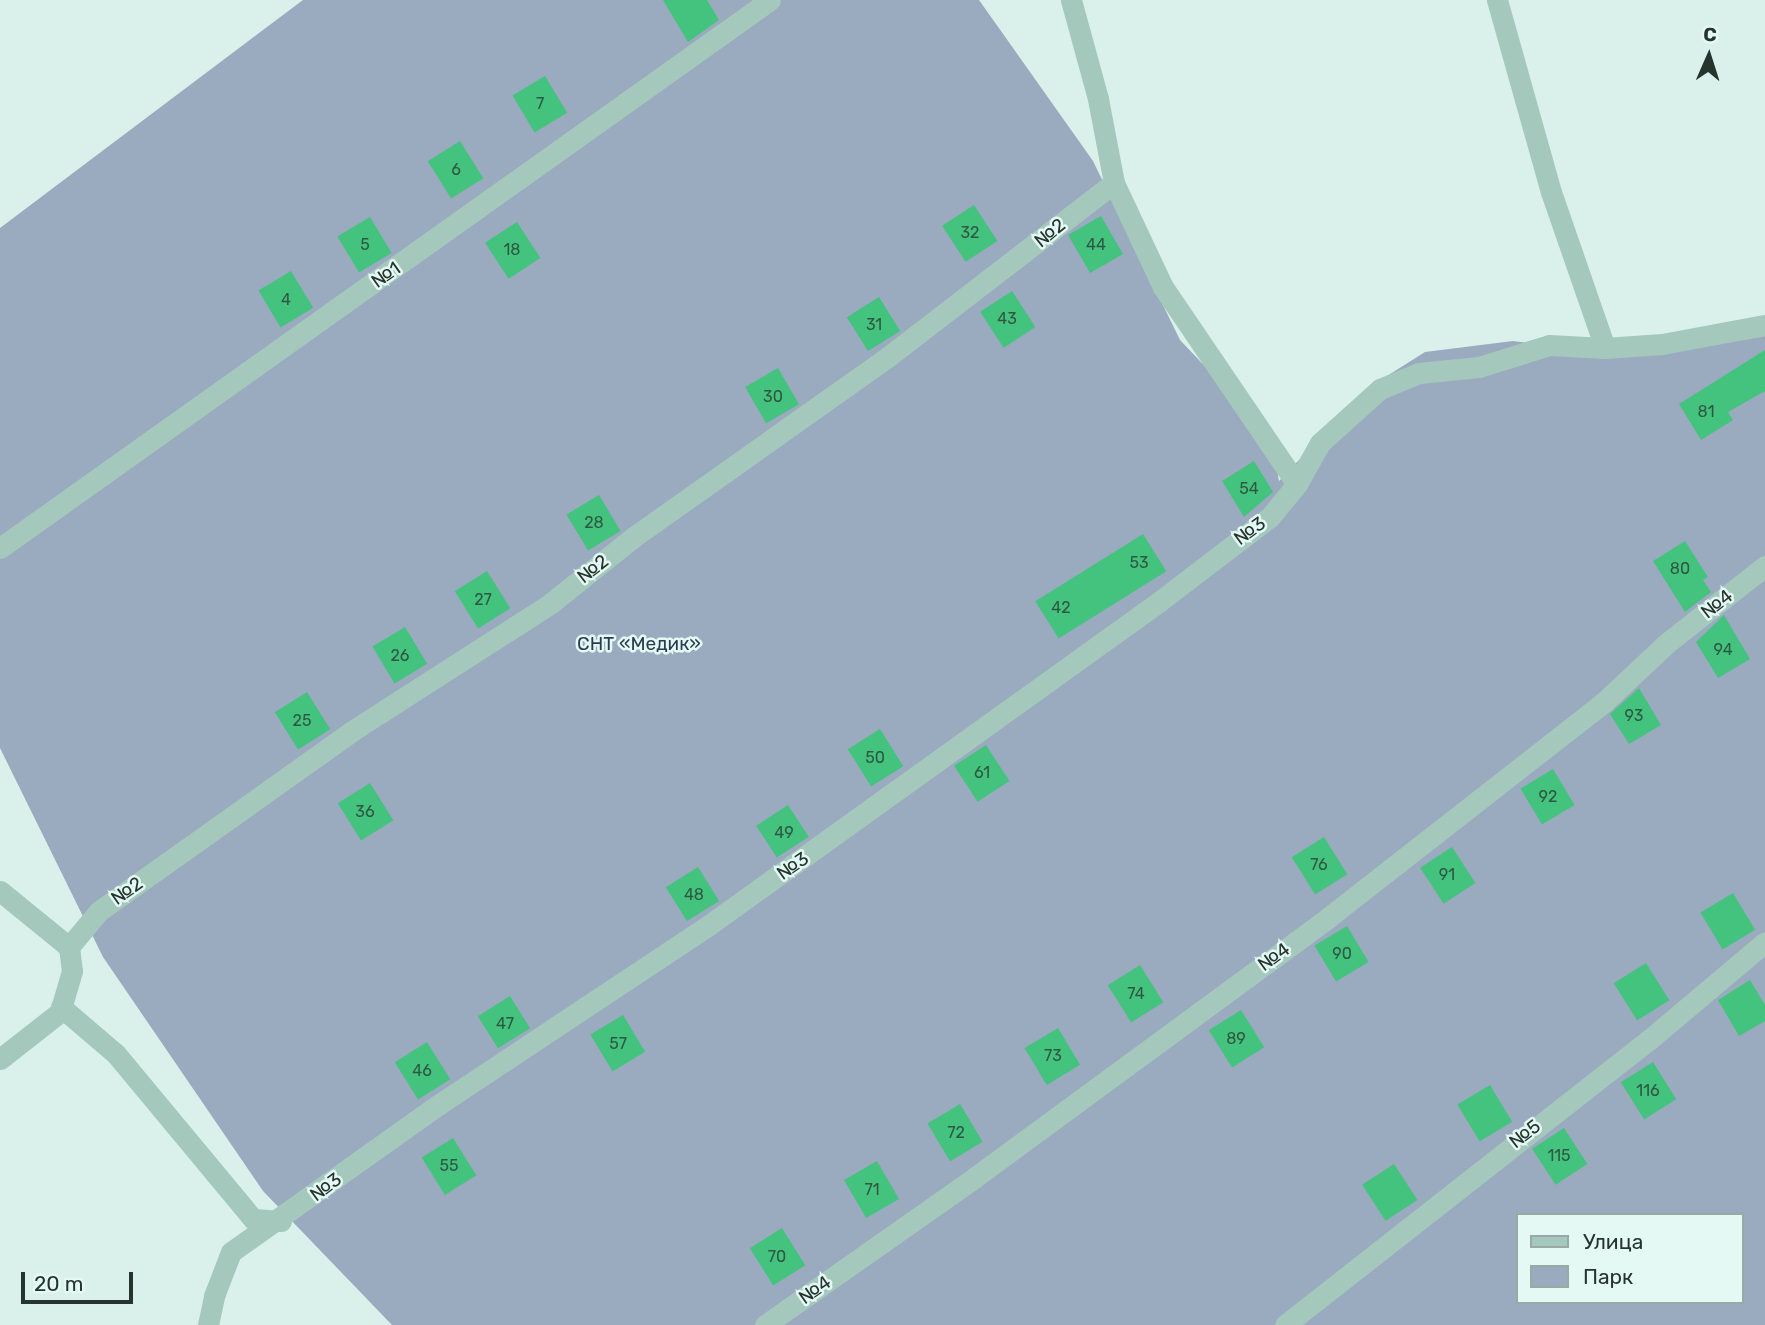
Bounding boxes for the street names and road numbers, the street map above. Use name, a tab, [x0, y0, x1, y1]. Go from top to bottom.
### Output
street label: №2	[1030, 214, 1070, 252]
street label: №1	[367, 257, 405, 293]
street label: №3	[1230, 512, 1270, 550]
street label: №2	[573, 550, 613, 588]
street label: №4	[1697, 585, 1737, 623]
street label: №3	[773, 847, 813, 885]
street label: №2	[107, 872, 147, 910]
street label: №4	[1254, 938, 1294, 976]
street label: №5	[1505, 1115, 1545, 1153]
street label: №3	[306, 1168, 346, 1206]
street label: №4	[795, 1271, 835, 1309]

